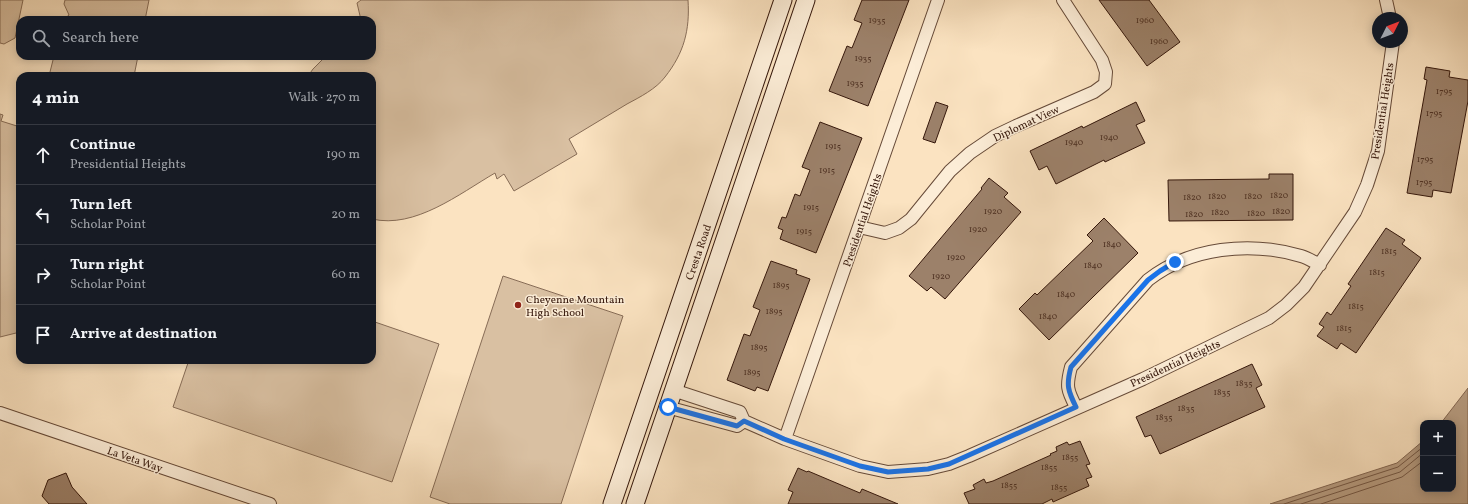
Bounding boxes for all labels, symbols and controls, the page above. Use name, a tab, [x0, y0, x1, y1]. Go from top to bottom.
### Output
north arrow	[1372, 12, 1408, 48]
house number: 1935	[869, 14, 885, 27]
house number: 1960	[1136, 14, 1155, 27]
search box	[16, 16, 376, 60]
icon: search	[30, 27, 52, 49]
text: Search here	[62, 28, 139, 49]
house number: 1960	[1150, 35, 1169, 48]
house number: 1935	[855, 52, 871, 65]
street label: Presidential Heights	[1368, 61, 1399, 161]
house number: 1935	[847, 77, 863, 90]
house number: 1795	[1436, 85, 1452, 98]
text: 4 min	[32, 87, 79, 110]
text: Walk · 270 m	[288, 89, 360, 107]
street label: Diplomat View	[991, 102, 1063, 146]
house number: 1795	[1426, 107, 1442, 120]
house number: 1940	[1100, 131, 1119, 144]
text: Continue	[70, 135, 135, 156]
house number: 1940	[1065, 136, 1084, 149]
house number: 1915	[825, 140, 841, 153]
icon: ahead	[32, 144, 54, 166]
text: 190 m	[326, 146, 360, 164]
house number: 1795	[1417, 153, 1433, 166]
text: Presidential Heights	[70, 156, 186, 174]
house number: 1915	[819, 164, 835, 177]
street label: Presidential Heights	[840, 171, 887, 269]
house number: 1795	[1416, 176, 1432, 189]
house number: 1820	[1270, 189, 1289, 202]
house number: 1820	[1208, 190, 1227, 203]
house number: 1820	[1244, 190, 1263, 203]
house number: 1820	[1183, 191, 1202, 204]
text: Turn left	[70, 195, 132, 216]
house number: 1915	[803, 201, 819, 214]
icon: left	[32, 204, 54, 226]
house number: 1920	[984, 205, 1003, 218]
house number: 1820	[1272, 205, 1291, 218]
text: 20 m	[331, 206, 360, 224]
house number: 1820	[1211, 206, 1230, 219]
house number: 1820	[1247, 207, 1266, 220]
house number: 1820	[1185, 208, 1204, 221]
text: Scholar Point	[70, 216, 146, 234]
street label: Cresta Road	[683, 223, 716, 282]
house number: 1920	[969, 223, 988, 236]
house number: 1915	[796, 225, 812, 238]
house number: 1840	[1103, 238, 1122, 251]
house number: 1815	[1381, 245, 1397, 258]
house number: 1920	[947, 251, 966, 264]
route end	[1166, 253, 1184, 271]
text: Turn right	[70, 255, 144, 276]
house number: 1840	[1084, 259, 1103, 272]
icon: right	[32, 264, 54, 286]
text: 60 m	[332, 266, 360, 284]
house number: 1815	[1369, 266, 1385, 279]
house number: 1920	[932, 270, 951, 283]
text: Scholar Point	[70, 276, 146, 294]
house number: 1895	[773, 279, 789, 292]
house number: 1840	[1057, 288, 1076, 301]
place label: Cheyenne Mountain High School	[526, 293, 625, 321]
marker: Cheyenne Mountain High School	[513, 300, 523, 310]
house number: 1815	[1348, 300, 1364, 313]
house number: 1895	[766, 305, 782, 318]
house number: 1840	[1039, 310, 1058, 323]
house number: 1815	[1336, 322, 1352, 335]
icon: arrive	[32, 324, 54, 346]
text: Arrive at destination	[70, 324, 217, 345]
street label: Presidential Heights	[1128, 337, 1223, 392]
house number: 1895	[751, 341, 767, 354]
house number: 1895	[744, 366, 760, 379]
house number: 1835	[1235, 377, 1253, 390]
house number: 1835	[1213, 386, 1231, 399]
route start	[659, 398, 677, 416]
house number: 1835	[1177, 402, 1195, 415]
house number: 1835	[1155, 411, 1173, 424]
map controls	[1420, 420, 1456, 492]
button: +	[1420, 420, 1456, 456]
street label: La Veta Way	[105, 444, 164, 477]
house number: 1855	[1062, 451, 1078, 464]
button: −	[1420, 456, 1456, 492]
house number: 1855	[1041, 461, 1057, 474]
house number: 1855	[1001, 479, 1017, 492]
house number: 1855	[1051, 481, 1067, 494]

